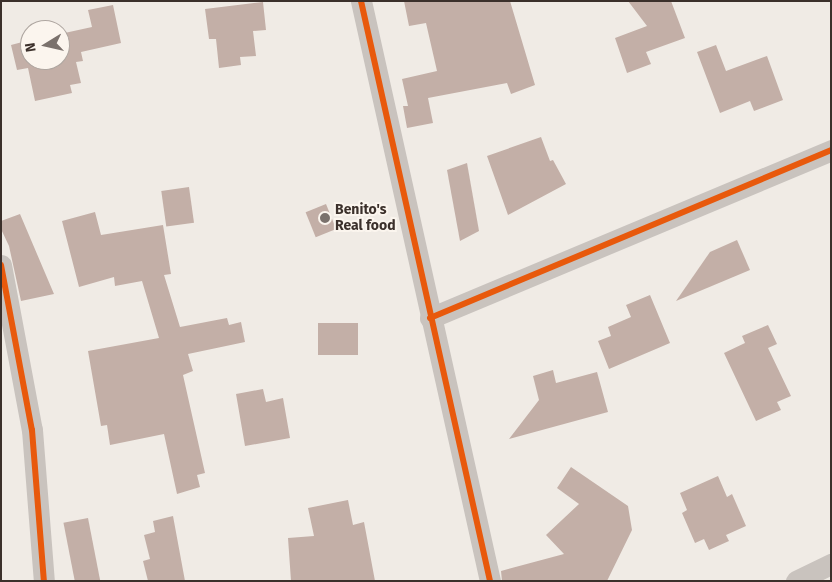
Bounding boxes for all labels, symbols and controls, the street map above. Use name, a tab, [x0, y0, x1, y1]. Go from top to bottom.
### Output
north arrow	[20, 20, 70, 70]
text: N	[22, 41, 40, 53]
place label: Benito's Real food	[335, 202, 396, 234]
marker: Benito's Real food	[319, 212, 331, 224]

